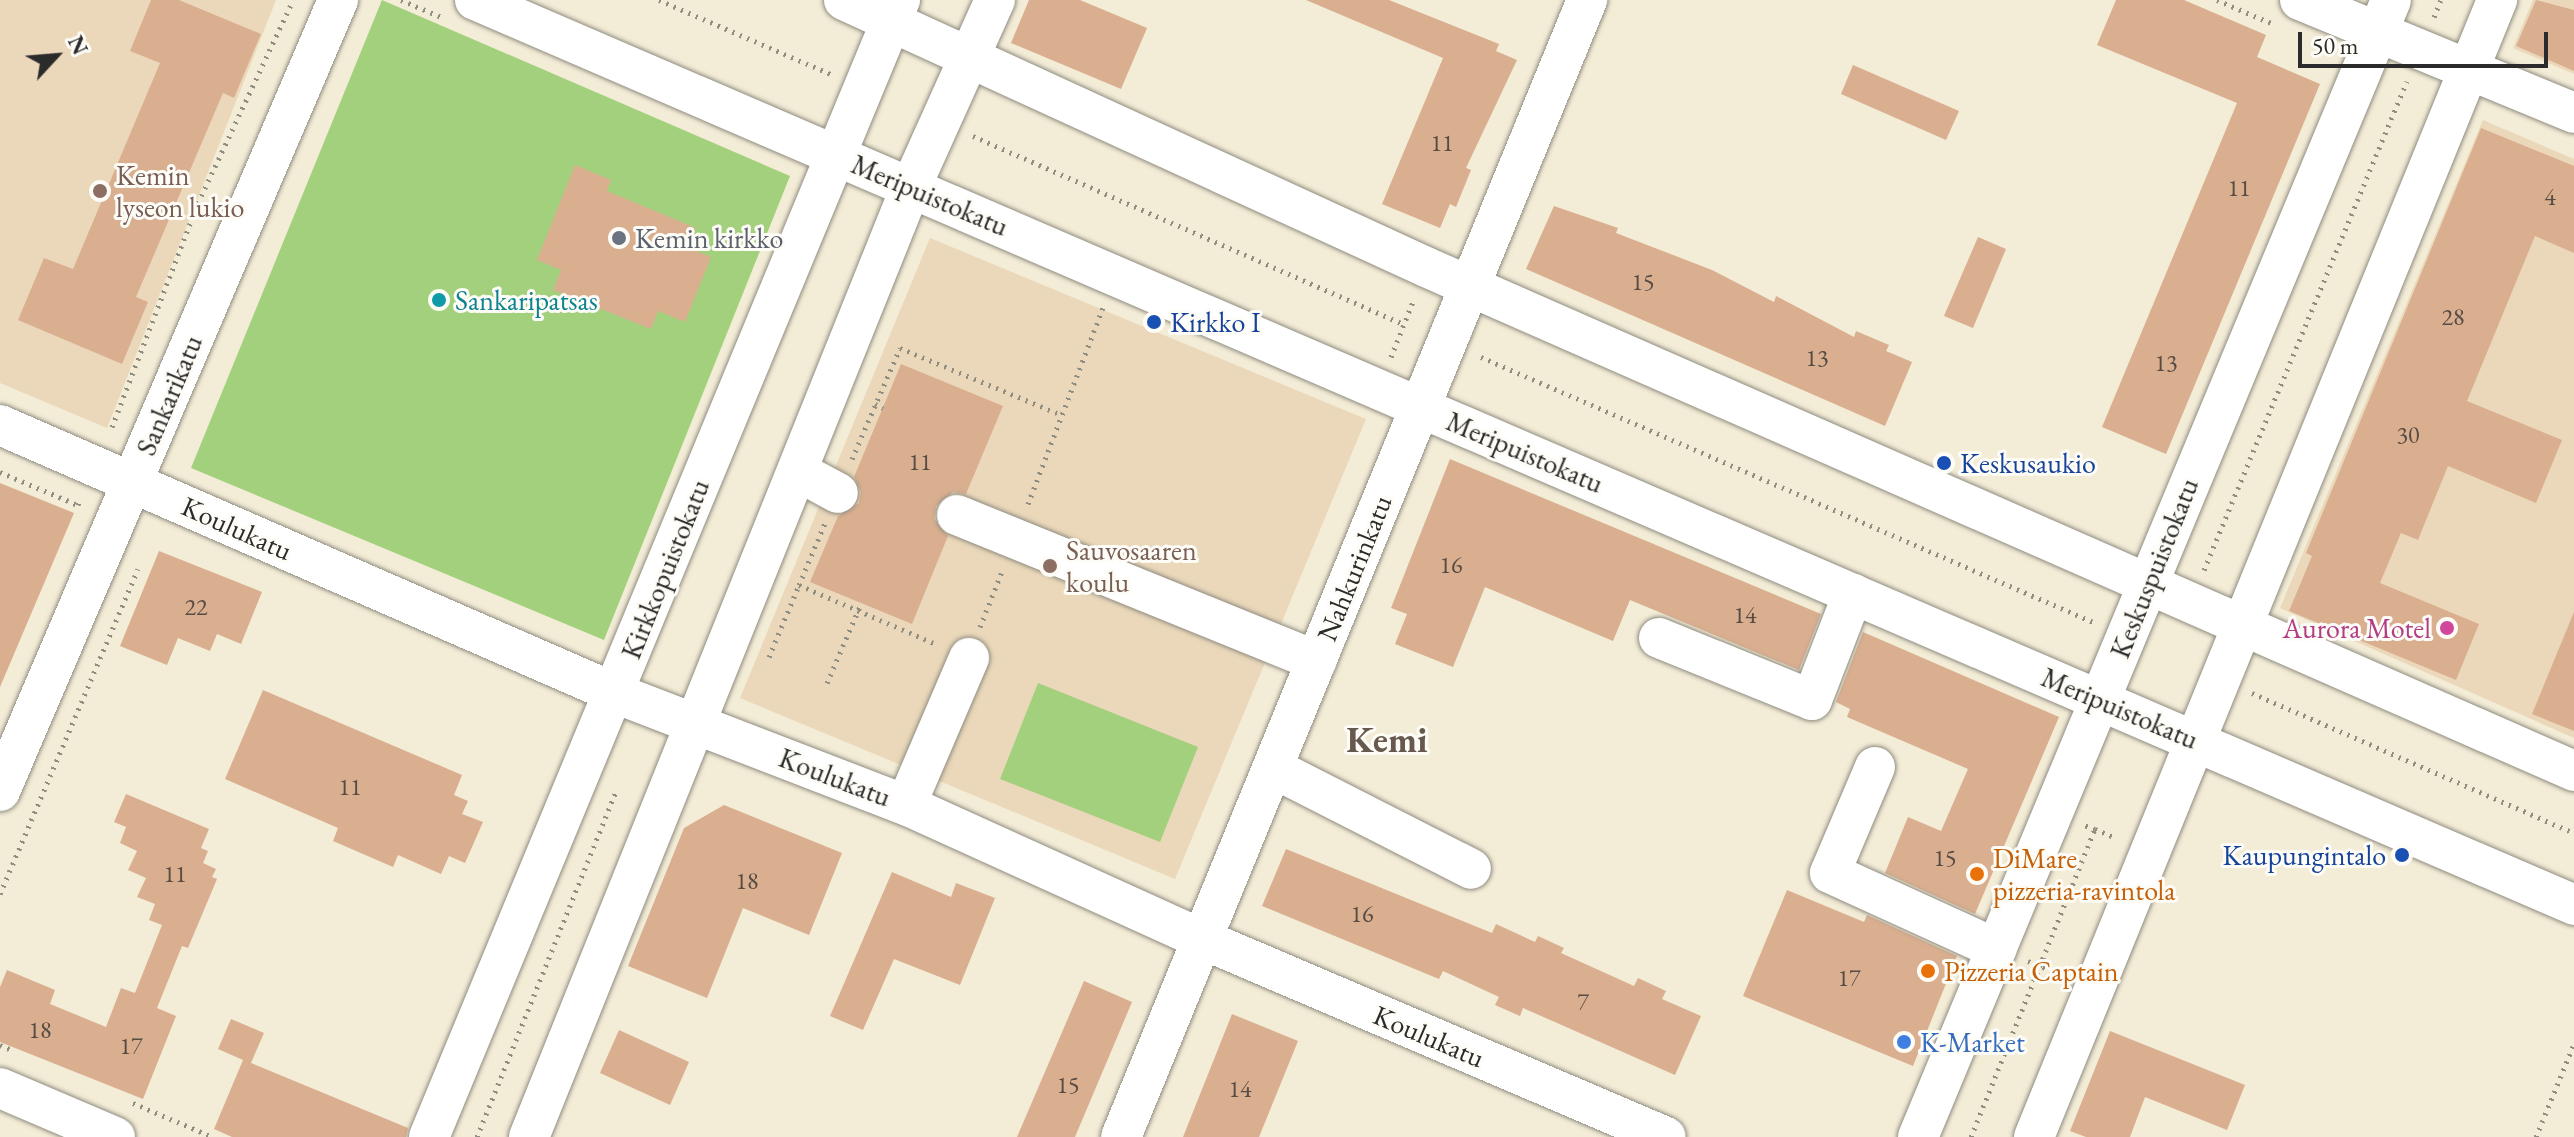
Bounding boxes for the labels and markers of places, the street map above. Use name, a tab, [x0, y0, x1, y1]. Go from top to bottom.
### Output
place label: Kemin lyseon lukio	[116, 158, 244, 224]
marker: Kemin lyseon lukio	[91, 182, 109, 200]
place label: Kemin kirkko	[635, 221, 783, 255]
marker: Kemin kirkko	[610, 229, 628, 247]
place label: Sankaripatsas	[455, 283, 598, 317]
marker: Sankaripatsas	[430, 291, 448, 309]
place label: Kirkko I	[1170, 305, 1261, 339]
marker: Kirkko I	[1145, 313, 1163, 331]
place label: Keskusaukio	[1960, 446, 2096, 480]
marker: Keskusaukio	[1935, 454, 1953, 472]
place label: Sauvosaaren koulu	[1066, 533, 1197, 599]
marker: Sauvosaaren koulu	[1041, 557, 1059, 575]
place label: Aurora Motel	[2283, 611, 2431, 645]
marker: Aurora Motel	[2438, 619, 2456, 637]
place label: Kaupungintalo	[2223, 838, 2386, 872]
place label: DiMare pizzeria-ravintola	[1993, 841, 2175, 907]
marker: Kaupungintalo	[2393, 846, 2411, 864]
marker: DiMare pizzeria-ravintola	[1968, 865, 1986, 883]
place label: Pizzeria Captain	[1944, 954, 2119, 988]
marker: Pizzeria Captain	[1919, 962, 1937, 980]
place label: K-Market	[1920, 1025, 2025, 1059]
marker: K-Market	[1895, 1033, 1913, 1051]

